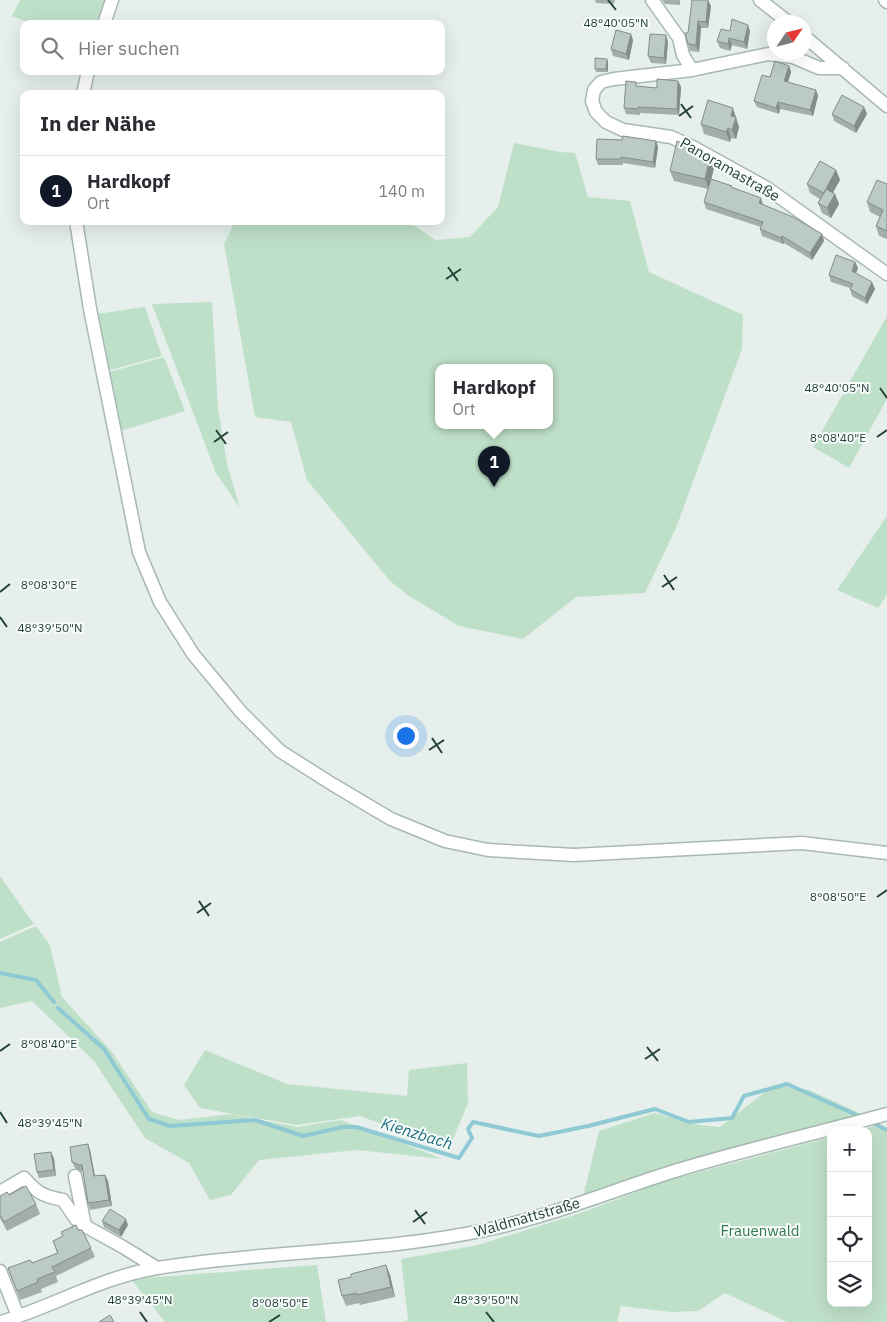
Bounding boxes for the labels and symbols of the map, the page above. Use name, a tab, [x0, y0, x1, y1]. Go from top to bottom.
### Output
text: 48°40'05"N	[583, 15, 649, 30]
north arrow	[767, 15, 812, 60]
street label: Panoramastraße	[677, 133, 783, 205]
text: 48°40'05"N	[804, 380, 870, 395]
text: 8°08'40"E	[810, 430, 866, 445]
pin: 1	[478, 446, 510, 487]
text: 8°08'30"E	[21, 577, 77, 592]
text: 48°39'50"N	[17, 620, 83, 635]
your location	[393, 723, 419, 749]
text: 8°08'50"E	[810, 889, 866, 904]
text: 8°08'40"E	[21, 1036, 77, 1051]
water label: Kienzbach	[379, 1113, 455, 1153]
text: 48°39'45"N	[17, 1115, 83, 1130]
street label: Waldmattstraße	[472, 1193, 582, 1241]
park label: Frauenwald	[721, 1221, 799, 1240]
text: 48°39'45"N	[107, 1292, 173, 1307]
text: 48°39'50"N	[453, 1292, 519, 1307]
text: 8°08'50"E	[252, 1295, 308, 1310]

